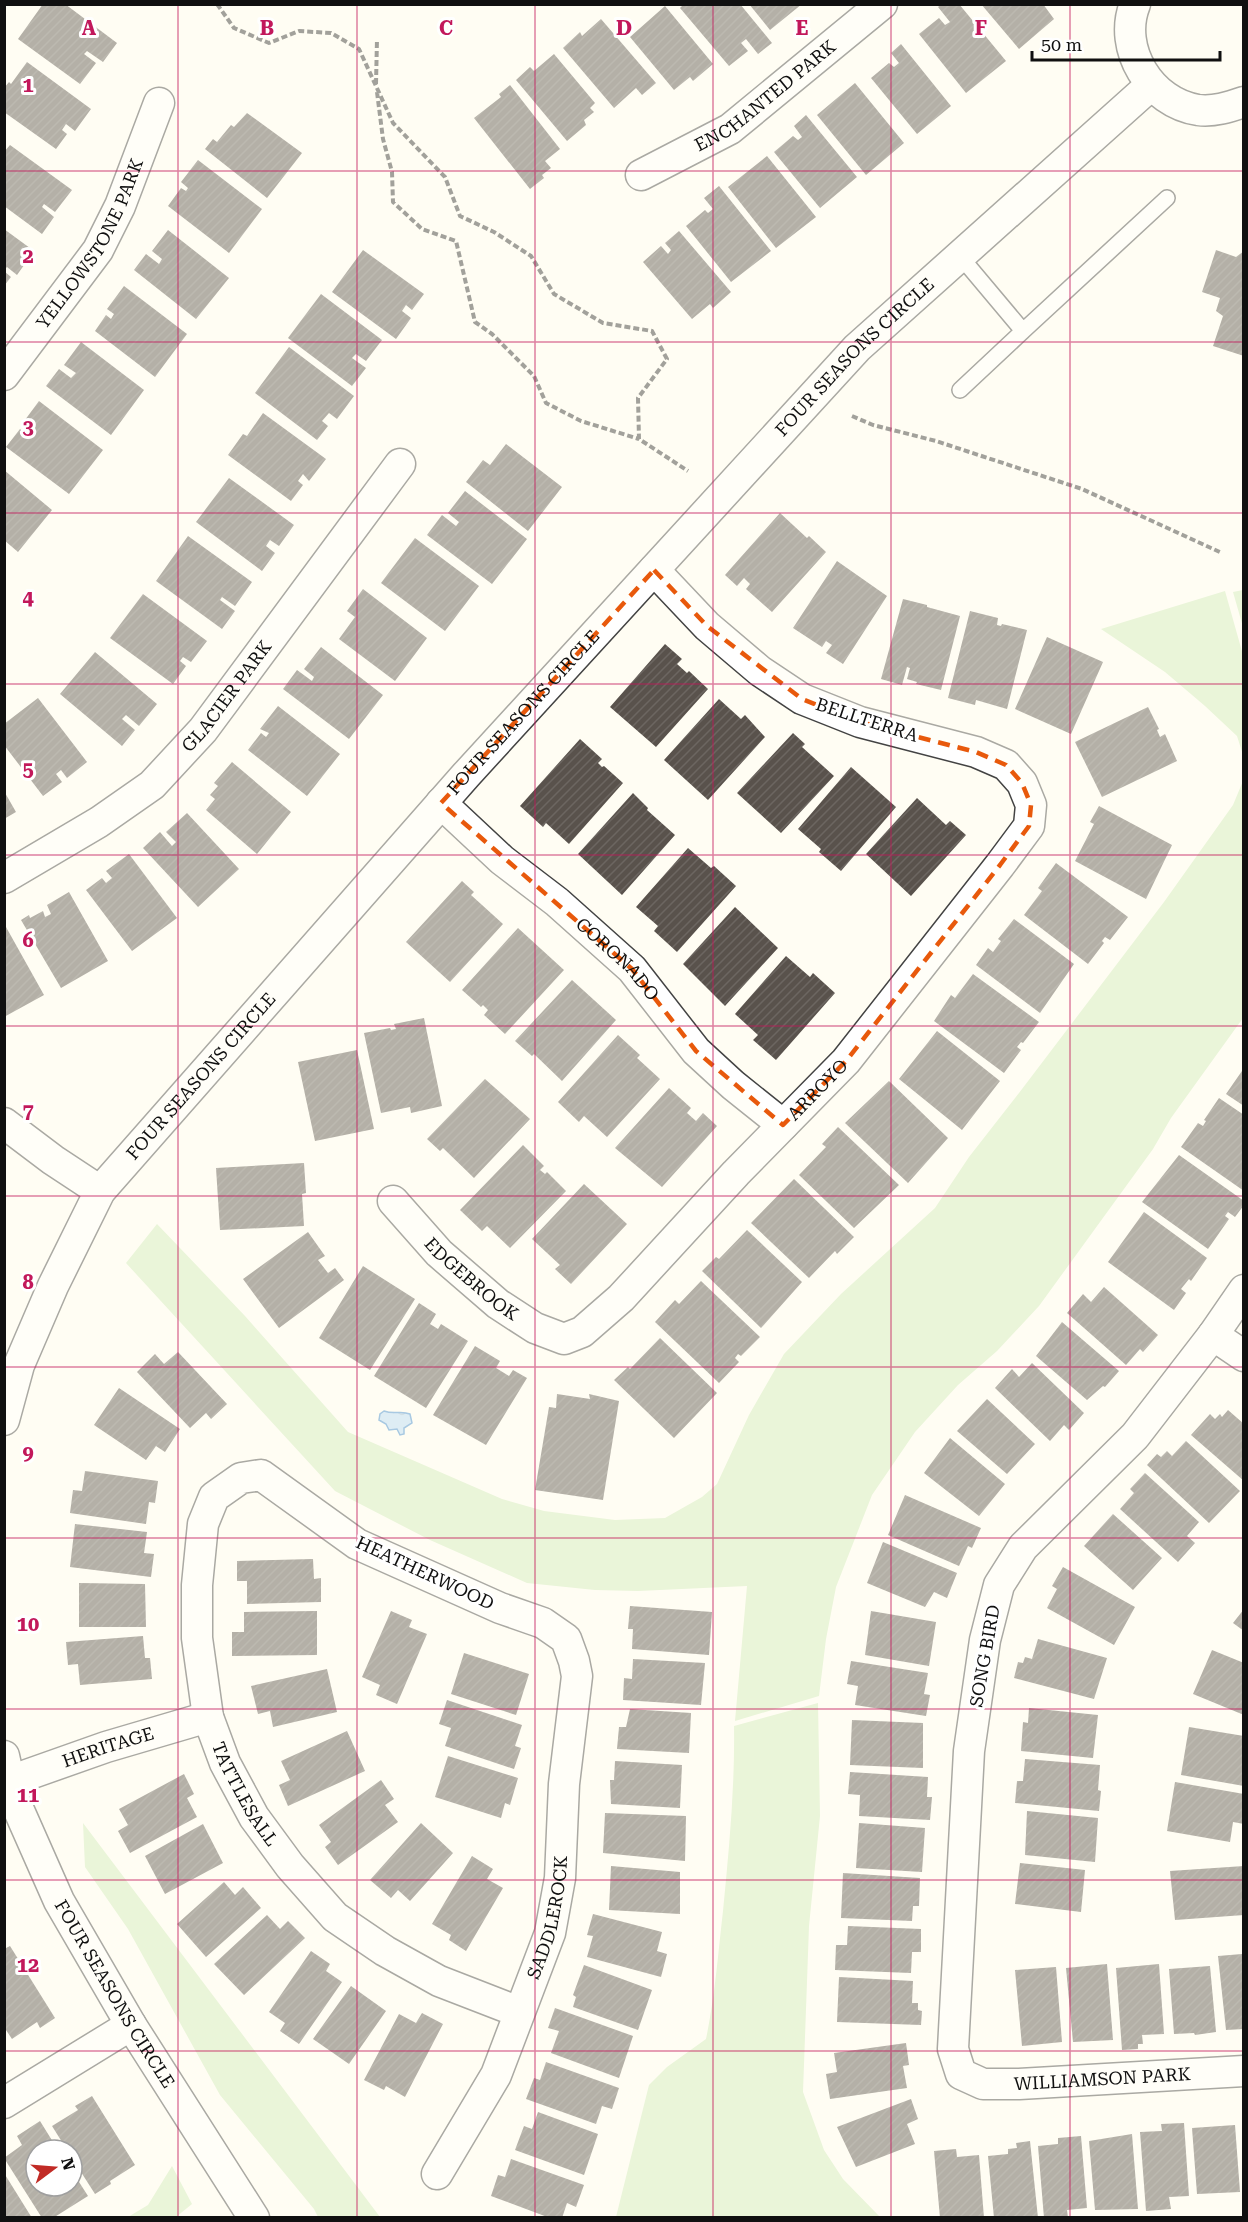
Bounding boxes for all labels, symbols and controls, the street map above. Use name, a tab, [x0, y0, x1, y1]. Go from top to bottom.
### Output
text: A	[82, 16, 97, 40]
text: B	[260, 16, 274, 40]
text: C	[439, 16, 453, 40]
text: D	[616, 16, 632, 40]
text: E	[796, 16, 809, 40]
text: F	[975, 16, 987, 40]
scale bar	[1032, 24, 1220, 62]
text: 50 m	[1041, 34, 1082, 55]
street label: ENCHANTED PARK	[691, 36, 840, 155]
text: 1	[22, 73, 34, 97]
street label: YELLOWSTONE PARK	[32, 155, 147, 333]
text: 2	[22, 244, 34, 268]
street label: FOUR SEASONS CIRCLE	[771, 273, 938, 440]
text: 3	[22, 415, 34, 439]
text: 4	[22, 586, 34, 610]
street label: FOUR SEASONS CIRCLE	[443, 625, 603, 799]
street label: GLACIER PARK	[177, 636, 276, 756]
street label: BELLTERRA	[813, 693, 921, 746]
text: 5	[22, 757, 34, 781]
street label: CORONADO	[572, 913, 664, 1004]
text: 6	[22, 928, 34, 952]
street label: FOUR SEASONS CIRCLE	[122, 988, 280, 1164]
street label: ARROYO	[783, 1055, 852, 1124]
text: 7	[22, 1099, 34, 1123]
street label: EDGEBROOK	[420, 1233, 523, 1324]
text: 8	[22, 1270, 34, 1294]
text: 9	[22, 1441, 34, 1465]
street label: HEATHERWOOD	[353, 1531, 498, 1614]
street label: SONG BIRD	[965, 1603, 1004, 1709]
text: 10	[17, 1612, 39, 1636]
street label: HERITAGE	[59, 1723, 156, 1772]
street label: TATTLESALL	[208, 1739, 283, 1850]
text: 11	[17, 1783, 39, 1807]
street label: SADDLEROCK	[522, 1855, 571, 1982]
street label: FOUR SEASONS CIRCLE	[51, 1896, 179, 2092]
text: 12	[17, 1953, 39, 1977]
street label: WILLIAMSON PARK	[1013, 2063, 1191, 2094]
north arrow	[24, 2138, 84, 2198]
text: N	[57, 2155, 79, 2173]

